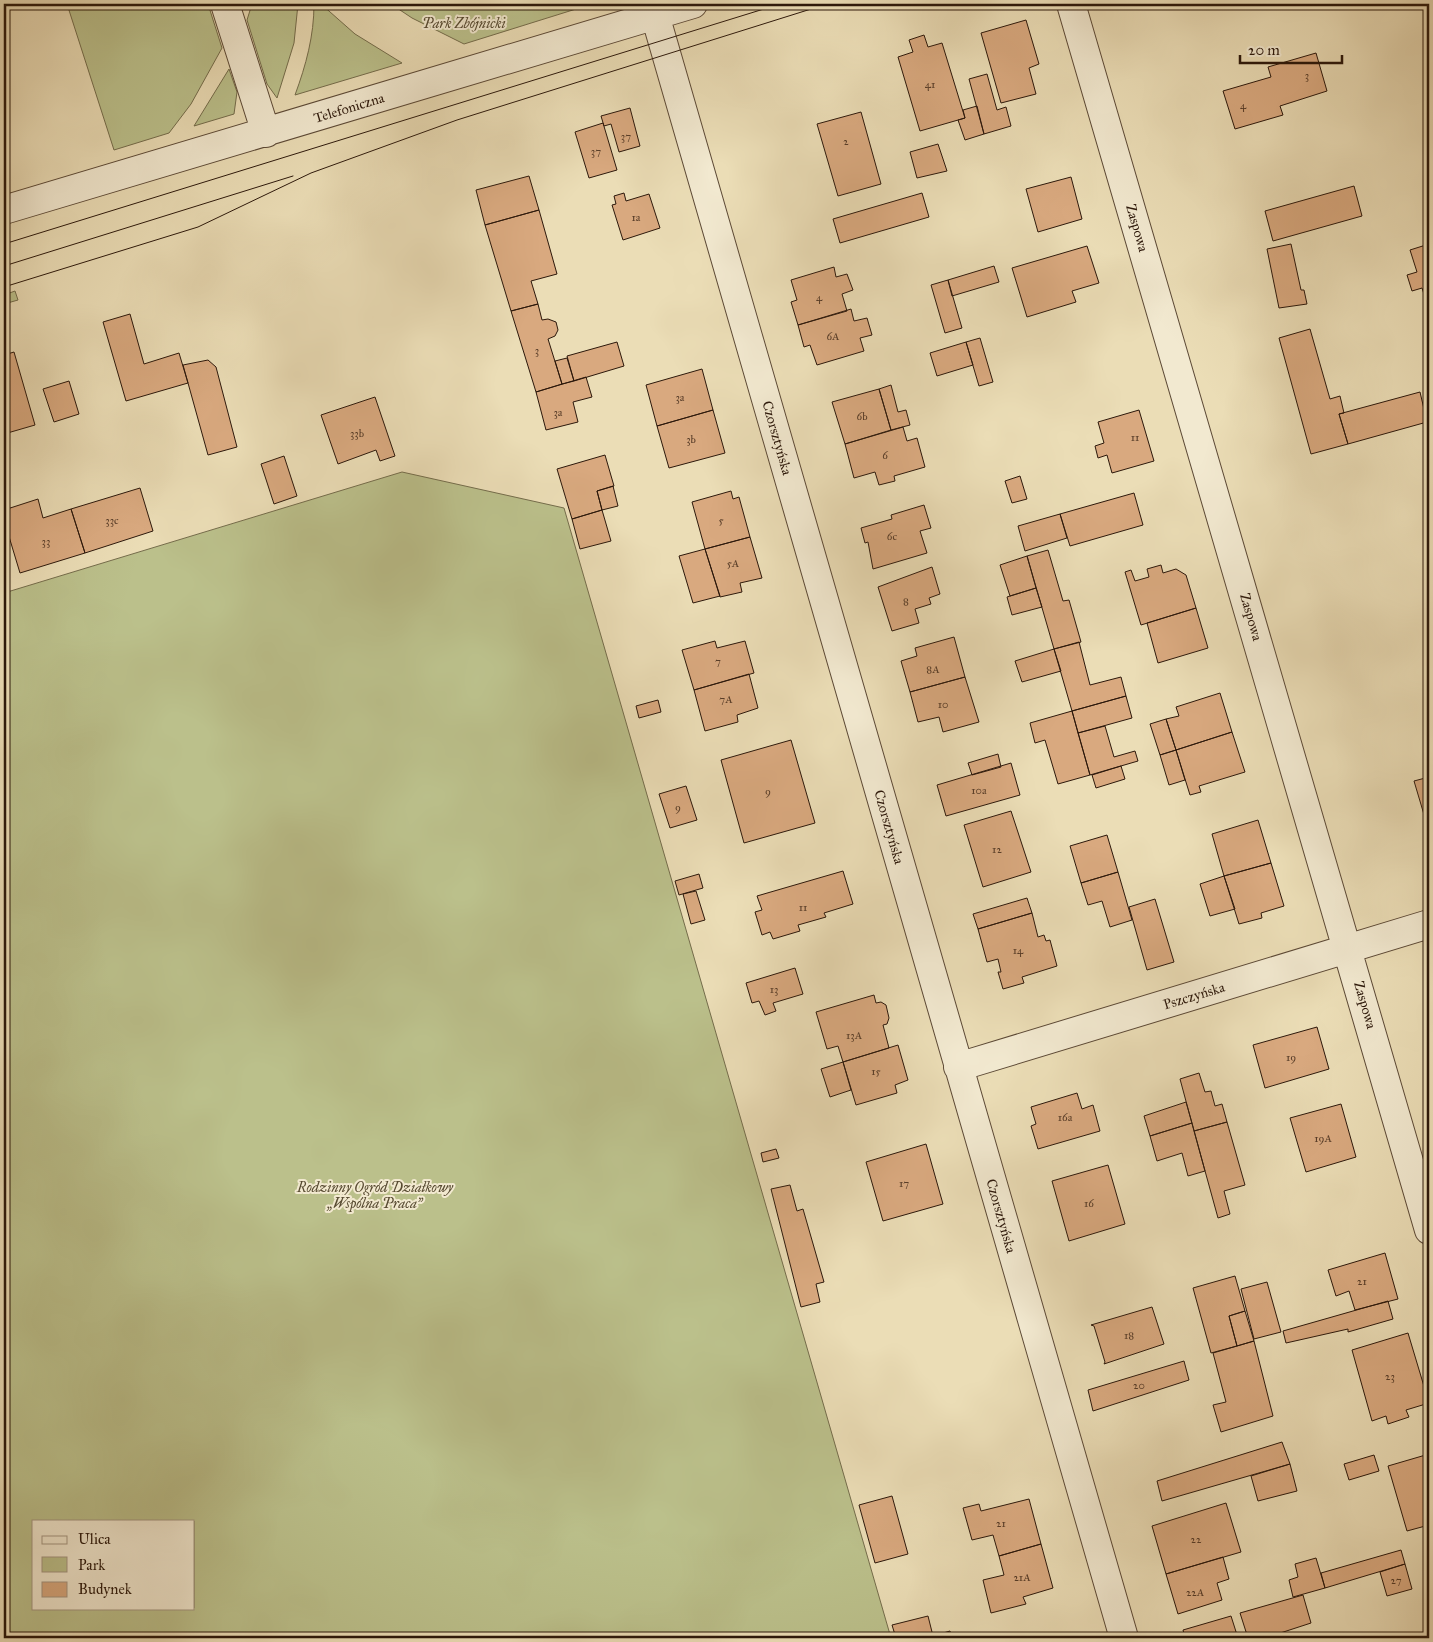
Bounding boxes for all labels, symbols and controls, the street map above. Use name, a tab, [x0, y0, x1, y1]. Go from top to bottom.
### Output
park label: Park Zbójnicki	[422, 15, 506, 32]
scale bar	[1240, 32, 1343, 64]
text: 20 m	[1248, 41, 1280, 59]
house number: 3	[1305, 69, 1309, 82]
house number: 41	[925, 78, 935, 91]
street label: Telefoniczna	[312, 89, 386, 127]
house number: 4	[1240, 99, 1247, 112]
house number: 37	[621, 130, 631, 143]
house number: 2	[843, 135, 849, 148]
house number: 37	[591, 145, 601, 158]
street label: Zaspowa	[1122, 202, 1152, 254]
house number: 1a	[632, 211, 641, 224]
house number: 4	[816, 291, 823, 304]
house number: 6A	[826, 330, 840, 343]
house number: 3	[535, 344, 539, 357]
house number: 3a	[675, 391, 685, 404]
street label: Czorsztyńska	[758, 399, 796, 477]
house number: 3a	[553, 406, 563, 419]
house number: 6b	[857, 410, 867, 423]
house number: 33b	[350, 427, 364, 440]
house number: 11	[1131, 431, 1139, 444]
house number: 3b	[686, 433, 696, 446]
house number: 6	[882, 449, 888, 462]
house number: 33c	[105, 514, 119, 527]
house number: 5	[718, 514, 724, 527]
house number: 6c	[887, 530, 897, 543]
house number: 33	[42, 535, 50, 548]
house number: 5A	[727, 557, 740, 570]
street label: Zaspowa	[1236, 591, 1266, 643]
house number: 8	[903, 595, 909, 608]
house number: 7	[715, 655, 721, 668]
house number: 8A	[926, 663, 940, 676]
house number: 7A	[719, 693, 733, 706]
house number: 10	[938, 698, 948, 711]
house number: 10a	[971, 784, 987, 797]
house number: 9	[765, 785, 771, 798]
street label: Czorsztyńska	[870, 788, 908, 866]
house number: 9	[675, 801, 681, 814]
house number: 12	[992, 843, 1002, 856]
house number: 11	[799, 901, 807, 914]
house number: 14	[1013, 944, 1024, 957]
street label: Pszczyńska	[1161, 979, 1227, 1013]
street label: Zaspowa	[1350, 979, 1380, 1031]
house number: 13	[770, 983, 778, 996]
house number: 13A	[846, 1029, 863, 1042]
house number: 19	[1286, 1051, 1296, 1064]
house number: 15	[871, 1065, 881, 1078]
house number: 16a	[1058, 1111, 1073, 1124]
house number: 19A	[1314, 1132, 1332, 1145]
house number: 17	[899, 1177, 909, 1190]
street label: Czorsztyńska	[982, 1177, 1020, 1255]
park label: Rodzinny Ogród Działkowy „Wspólna Praca”	[296, 1179, 454, 1213]
house number: 16	[1084, 1197, 1094, 1210]
house number: 21	[1357, 1275, 1367, 1288]
house number: 18	[1124, 1329, 1134, 1342]
house number: 23	[1385, 1370, 1395, 1383]
house number: 20	[1133, 1379, 1145, 1392]
house number: 21	[996, 1517, 1006, 1530]
legend	[32, 1520, 195, 1610]
text: Ulica	[78, 1530, 111, 1548]
house number: 22	[1191, 1533, 1202, 1546]
text: Park	[78, 1556, 105, 1574]
house number: 21A	[1013, 1571, 1031, 1584]
house number: 27	[1391, 1574, 1402, 1587]
text: Budynek	[78, 1580, 132, 1598]
house number: 22A	[1186, 1586, 1205, 1599]

